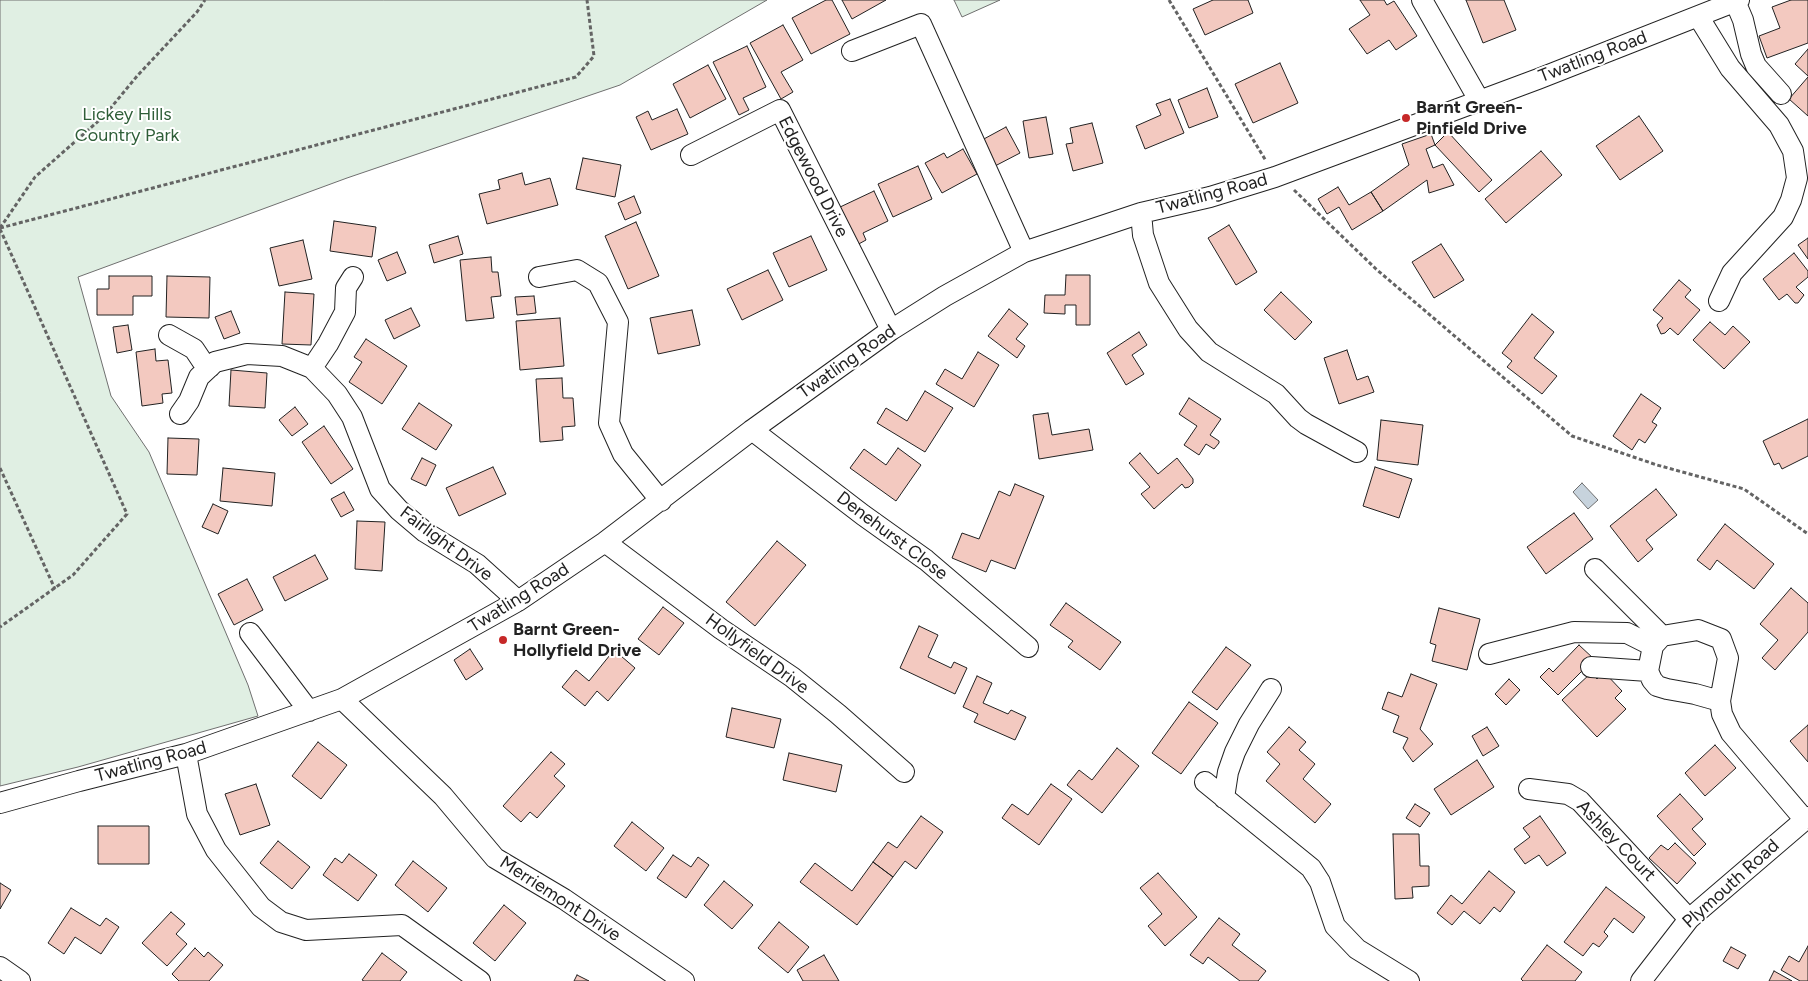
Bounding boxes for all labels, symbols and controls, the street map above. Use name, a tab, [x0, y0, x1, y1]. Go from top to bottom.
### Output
street label: Twatling Road	[1536, 26, 1650, 88]
place label: Barnt Green- Pinfield Drive	[1416, 97, 1527, 140]
park label: Lickey Hills Country Park	[75, 104, 179, 146]
marker: Barnt Green- Pinfield Drive	[1400, 112, 1412, 124]
street label: Edgewood Drive	[773, 113, 853, 241]
street label: Twatling Road	[1154, 169, 1270, 219]
street label: Twatling Road	[794, 320, 900, 404]
street label: Denehurst Close	[832, 487, 952, 585]
street label: Fairlight Drive	[395, 502, 497, 586]
street label: Twatling Road	[465, 559, 573, 637]
street label: Hollyfield Drive	[701, 609, 813, 699]
place label: Barnt Green- Hollyfield Drive	[513, 619, 641, 662]
marker: Barnt Green- Hollyfield Drive	[497, 634, 509, 646]
street label: Twatling Road	[93, 737, 209, 787]
street label: Ashley Court	[1572, 796, 1660, 886]
street label: Plymouth Road	[1678, 835, 1784, 933]
street label: Merriemont Drive	[495, 852, 625, 946]

